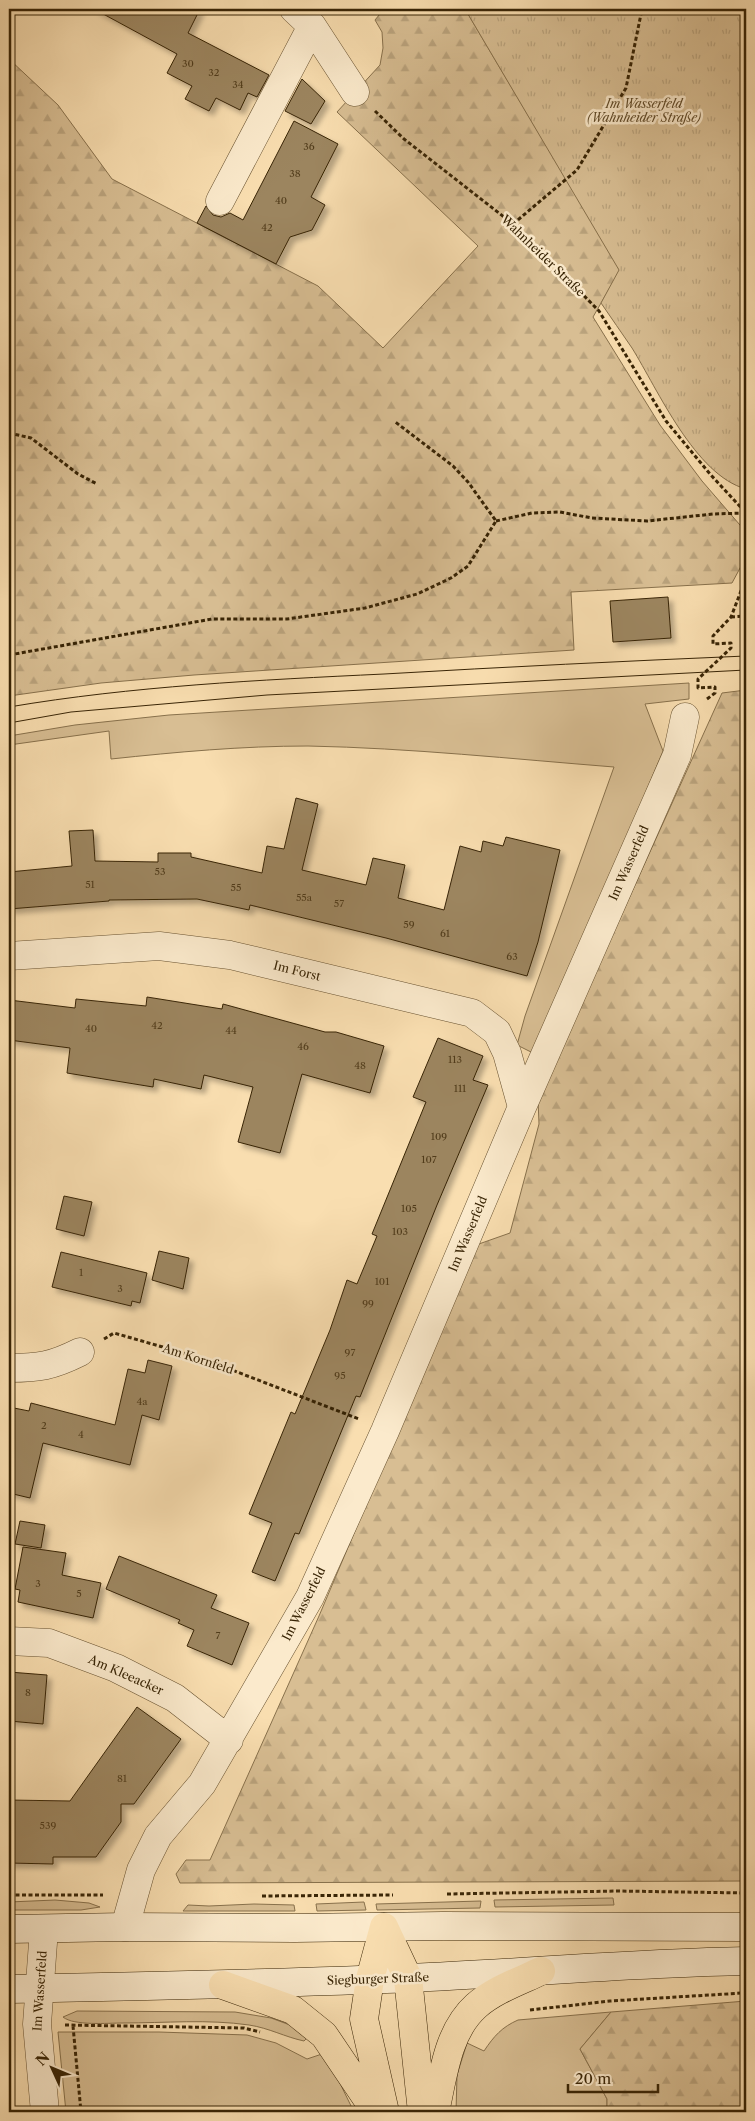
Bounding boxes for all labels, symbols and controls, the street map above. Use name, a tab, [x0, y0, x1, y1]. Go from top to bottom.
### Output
house number: 30	[182, 57, 194, 70]
house number: 32	[208, 66, 220, 79]
house number: 34	[232, 78, 244, 91]
park label: Im Wasserfeld (Wahnheider Straße)	[586, 96, 702, 125]
house number: 36	[303, 140, 315, 153]
house number: 38	[289, 167, 301, 180]
house number: 40	[275, 194, 287, 207]
street label: Wahnheider Straße	[497, 211, 589, 300]
house number: 42	[261, 221, 273, 234]
street label: Im Wasserfeld	[605, 822, 652, 903]
house number: 53	[155, 865, 165, 878]
house number: 51	[85, 878, 96, 891]
house number: 55	[231, 881, 241, 894]
house number: 55a	[296, 891, 313, 904]
house number: 57	[334, 897, 344, 910]
house number: 59	[403, 918, 415, 931]
house number: 61	[440, 927, 451, 940]
house number: 63	[506, 950, 518, 963]
street label: Im Forst	[272, 957, 323, 984]
house number: 42	[151, 1019, 163, 1032]
house number: 40	[85, 1022, 97, 1035]
house number: 44	[225, 1024, 237, 1037]
house number: 46	[297, 1040, 309, 1053]
house number: 113	[448, 1053, 462, 1066]
house number: 48	[354, 1059, 366, 1072]
house number: 111	[454, 1082, 467, 1095]
house number: 109	[431, 1130, 447, 1143]
house number: 107	[421, 1153, 437, 1166]
street label: Im Wasserfeld	[445, 1193, 490, 1274]
house number: 105	[401, 1202, 417, 1215]
house number: 103	[392, 1225, 408, 1238]
house number: 1	[79, 1266, 84, 1279]
house number: 101	[375, 1275, 390, 1288]
house number: 3	[117, 1282, 123, 1295]
house number: 99	[362, 1297, 374, 1310]
street label: Am Kornfeld	[160, 1340, 236, 1377]
house number: 97	[345, 1346, 355, 1359]
house number: 95	[334, 1369, 346, 1382]
house number: 4a	[136, 1395, 148, 1408]
house number: 2	[41, 1419, 47, 1432]
house number: 4	[78, 1428, 84, 1441]
street label: Im Wasserfeld	[279, 1564, 329, 1643]
house number: 3	[35, 1577, 41, 1590]
house number: 5	[76, 1587, 82, 1600]
house number: 7	[216, 1629, 221, 1642]
street label: Am Kleeacker	[85, 1651, 166, 1698]
house number: 8	[25, 1686, 31, 1699]
house number: 81	[117, 1772, 128, 1785]
house number: 539	[40, 1819, 57, 1832]
street label: Im Wasserfeld	[29, 1949, 50, 2032]
street label: Siegburger Straße	[327, 1969, 430, 1988]
north arrow	[28, 2044, 78, 2094]
text: N	[32, 2048, 53, 2070]
scale bar	[568, 2061, 658, 2093]
text: 20 m	[575, 2069, 611, 2088]

